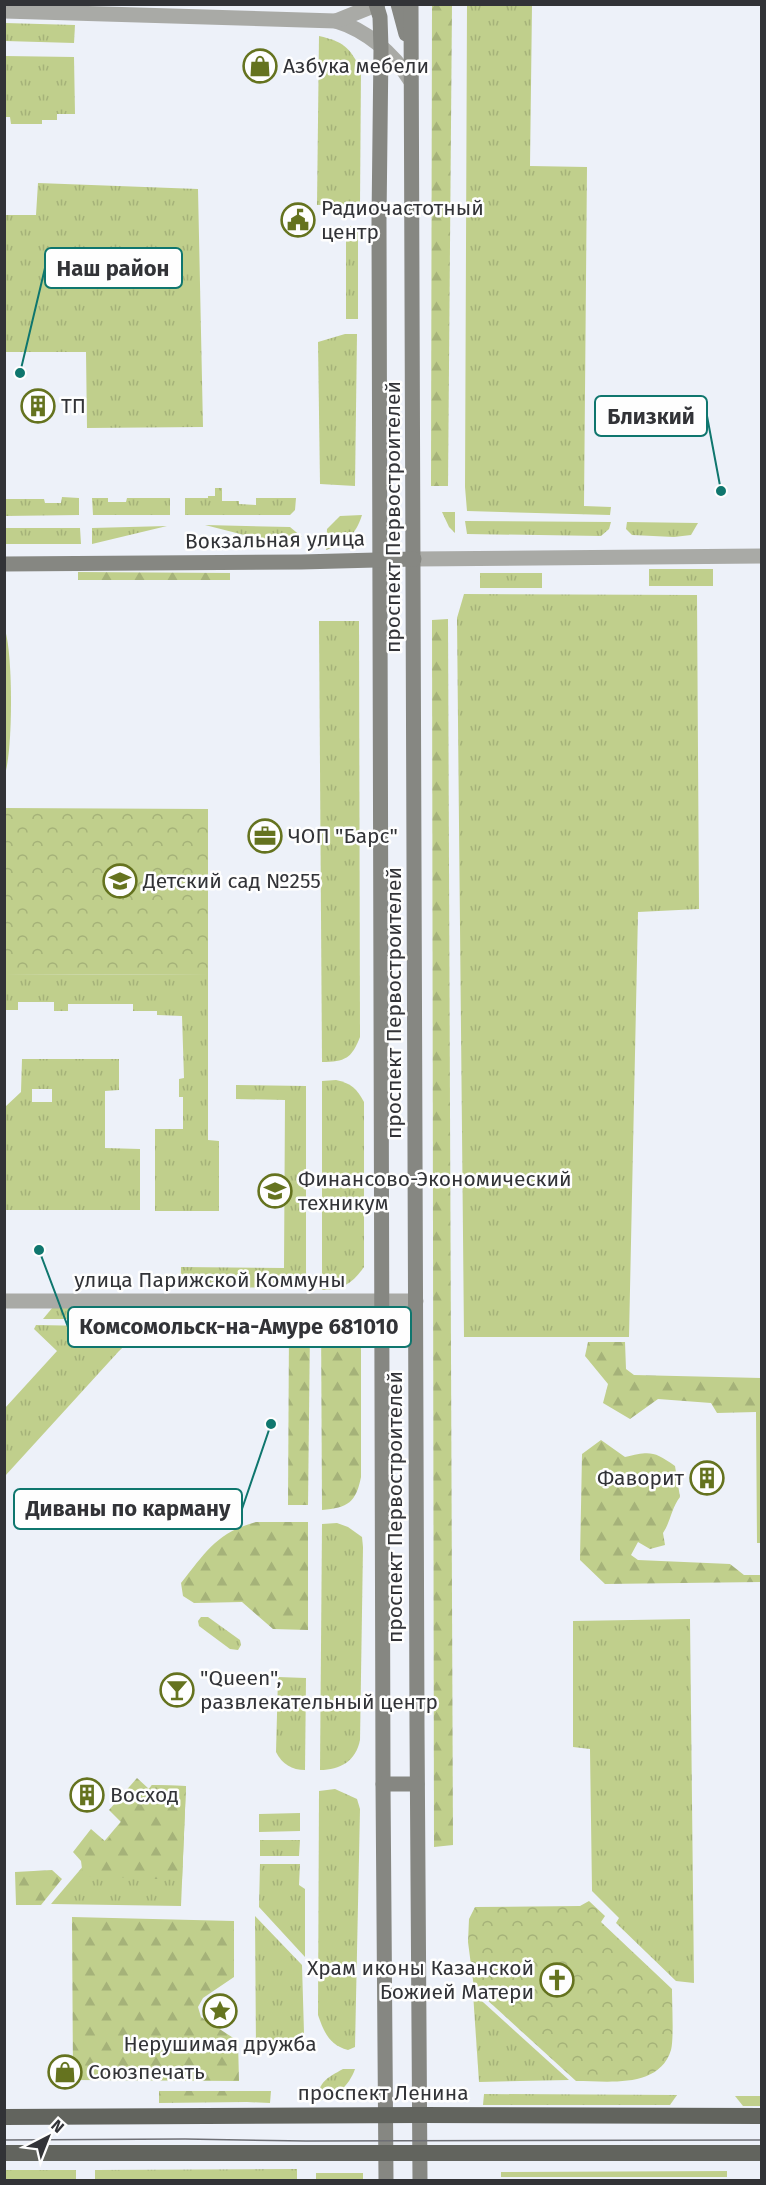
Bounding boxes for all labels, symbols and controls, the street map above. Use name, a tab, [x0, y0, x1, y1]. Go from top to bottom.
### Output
shop icon: Азбука мебели	[242, 48, 278, 84]
place label: Азбука мебели	[283, 53, 429, 79]
place label: Радиочастотный центр	[321, 195, 484, 245]
public building icon: Радиочастотный центр	[280, 202, 316, 238]
callout: Наш район	[45, 248, 182, 288]
text: Наш район	[57, 255, 169, 282]
street label: проспект Первостроителей	[380, 381, 406, 653]
building icon: ТП	[20, 388, 56, 424]
place label: ТП	[61, 393, 86, 419]
callout: Близкий	[595, 396, 707, 436]
text: Близкий	[607, 403, 695, 430]
street label: Вокзальная улица	[185, 525, 365, 555]
office icon: ЧОП "Барс"	[247, 818, 283, 854]
place label: ЧОП "Барс"	[288, 823, 398, 849]
school or university icon: Детский сад №255	[102, 863, 138, 899]
street label: проспект Первостроителей	[381, 867, 407, 1139]
place label: Детский сад №255	[142, 868, 321, 894]
place label: Финансово-Экономический техникум	[298, 1166, 572, 1216]
school or university icon: Финансово-Экономический техникум	[257, 1173, 293, 1209]
street label: улица Парижской Коммуны	[74, 1267, 346, 1293]
callout: Комсомольск-на-Амуре 681010	[68, 1307, 411, 1347]
text: Комсомольск-на-Амуре 681010	[79, 1313, 399, 1340]
street label: проспект Первостроителей	[382, 1371, 408, 1643]
building icon: Фаворит	[689, 1460, 725, 1496]
place label: Фаворит	[597, 1465, 685, 1491]
callout: Диваны по карману	[14, 1489, 242, 1529]
text: Диваны по карману	[25, 1495, 231, 1522]
place label: "Queen", развлекательный центр	[200, 1665, 438, 1715]
bar icon: "Queen", развлекательный центр	[159, 1672, 195, 1708]
building icon: Восход	[69, 1777, 105, 1813]
place label: Восход	[110, 1782, 179, 1808]
place label: Храм иконы Казанской Божией Матери	[307, 1955, 534, 2005]
church icon: Храм иконы Казанской Божией Матери	[539, 1962, 575, 1998]
place icon: Нерушимая дружба	[202, 1993, 238, 2029]
place label: Нерушимая дружба	[123, 2031, 317, 2057]
shop icon: Союзпечать	[47, 2054, 83, 2090]
place label: Союзпечать	[88, 2059, 205, 2085]
street label: проспект Ленина	[297, 2080, 469, 2106]
north arrow	[18, 2107, 78, 2167]
text: N	[47, 2116, 68, 2137]

